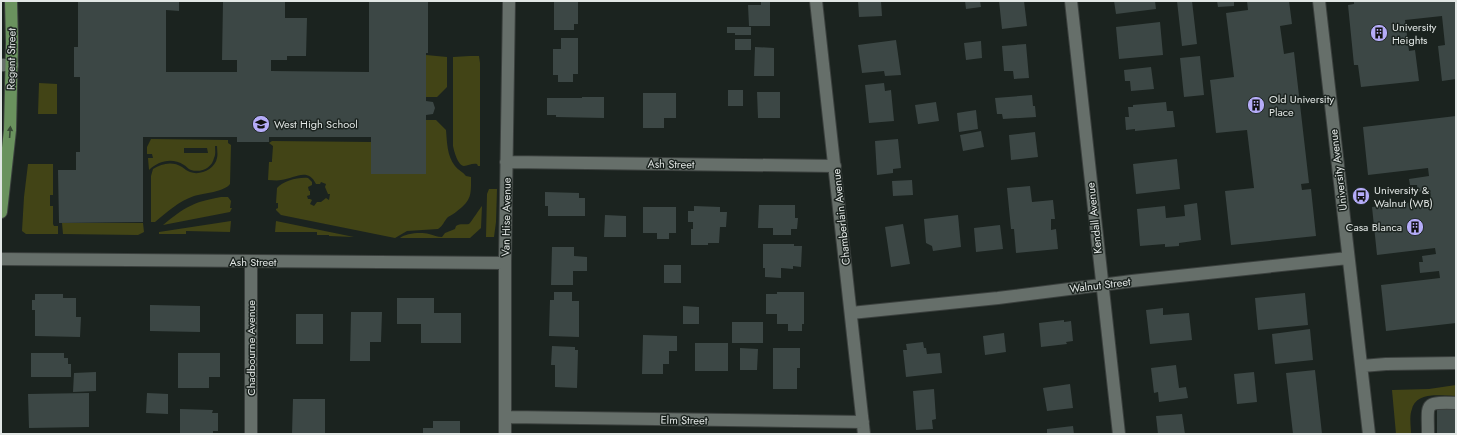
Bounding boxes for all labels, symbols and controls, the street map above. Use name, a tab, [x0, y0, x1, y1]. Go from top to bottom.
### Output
place label: University Heights	[1392, 19, 1437, 48]
building icon: University Heights	[1369, 23, 1389, 43]
street label: Regent Street	[2, 28, 20, 90]
place label: Old University Place	[1269, 91, 1334, 120]
building icon: Old University Place	[1246, 95, 1266, 115]
school or university icon: West High School	[251, 114, 271, 134]
place label: West High School	[274, 116, 358, 132]
one-way arrow	[6, 126, 13, 138]
street label: University Avenue	[1325, 128, 1351, 212]
street label: Ash Street	[647, 156, 695, 172]
street label: Chamberlain Avenue	[828, 168, 854, 266]
street label: Van Hise Avenue	[497, 177, 515, 257]
street label: Kendall Avenue	[1082, 181, 1106, 254]
place label: University & Walnut (WB)	[1374, 182, 1433, 211]
bus stop icon: University & Walnut (WB)	[1351, 186, 1371, 206]
building icon: Casa Blanca	[1405, 217, 1425, 237]
place label: Casa Blanca	[1346, 219, 1402, 235]
street label: Ash Street	[229, 254, 277, 270]
street label: Walnut Street	[1069, 273, 1132, 297]
street label: Chadbourne Avenue	[243, 300, 259, 396]
street label: Elm Street	[661, 412, 708, 428]

